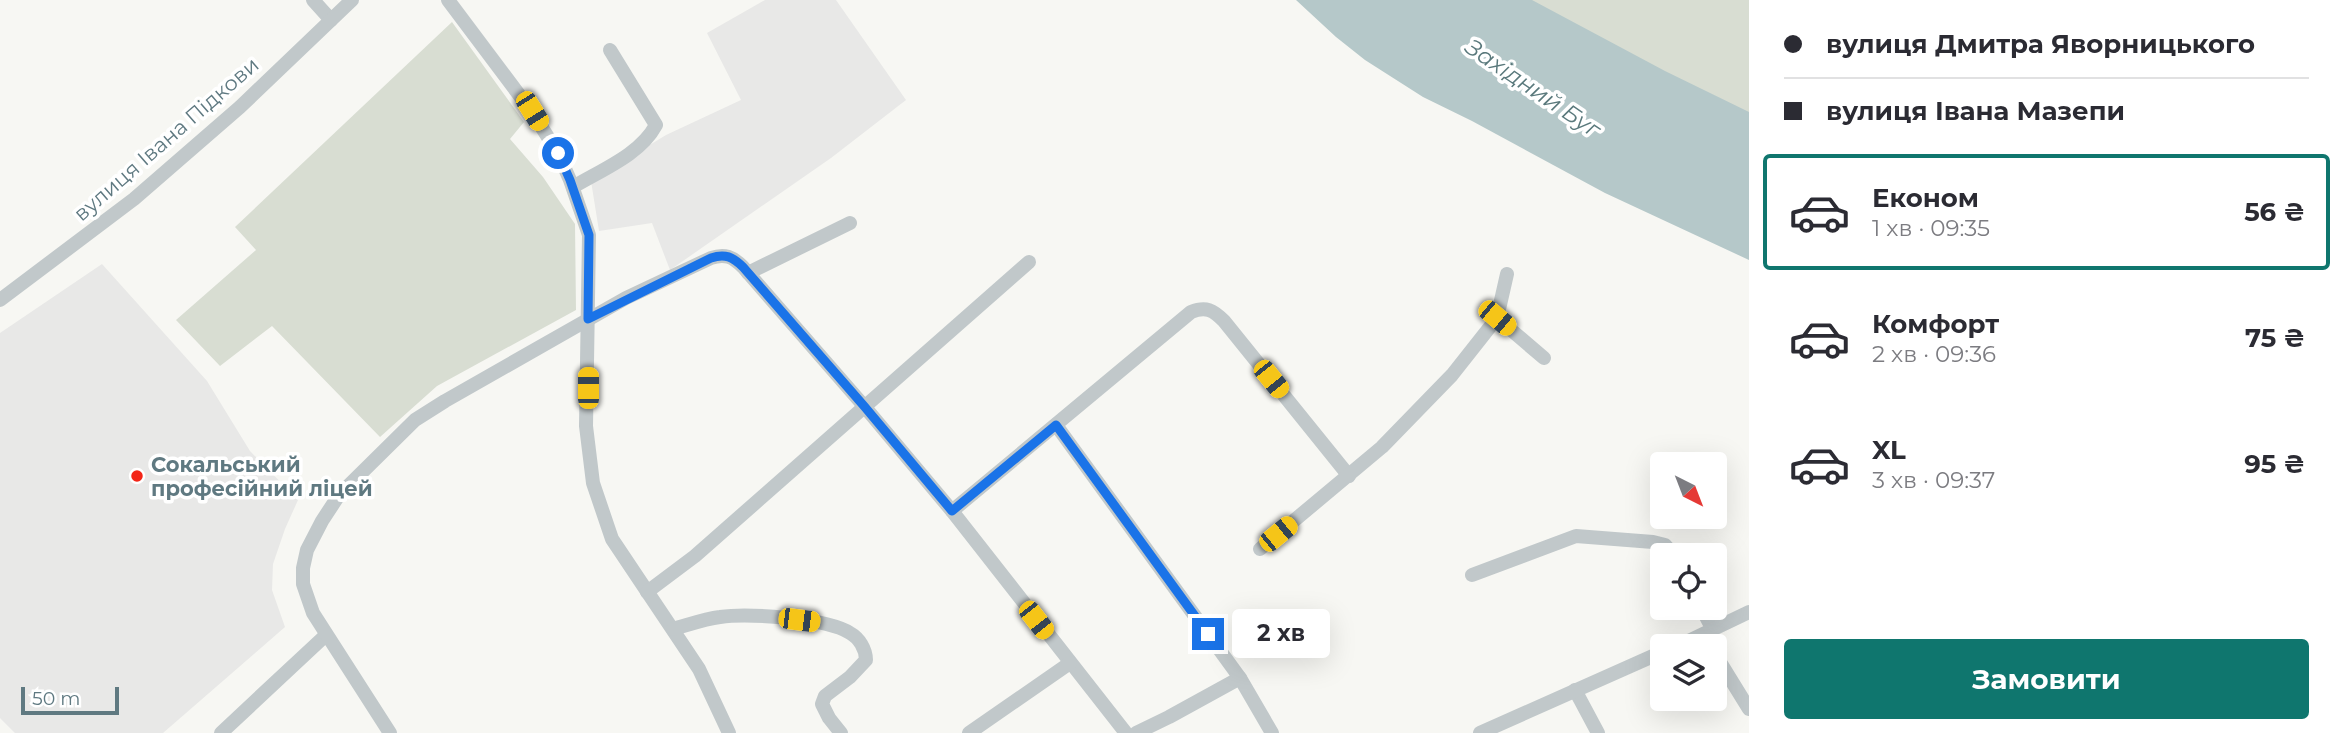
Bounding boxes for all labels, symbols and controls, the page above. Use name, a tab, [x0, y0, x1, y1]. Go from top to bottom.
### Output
text: вулиця Дмитра Яворницького	[1826, 28, 2255, 60]
water label: Західний Буг	[1459, 32, 1608, 145]
street label: вулиця Івана Підкови	[68, 52, 264, 226]
car	[512, 88, 553, 134]
text: вулиця Івана Мазепи	[1826, 95, 2125, 127]
route start	[542, 137, 574, 169]
icon: car	[1788, 181, 1851, 244]
text: Економ	[1872, 182, 1979, 214]
text: 56 ₴	[2244, 196, 2305, 228]
text: 1 хв · 09:35	[1872, 214, 1990, 242]
car	[1475, 296, 1520, 340]
icon: car	[1788, 307, 1851, 370]
text: Комфорт	[1872, 308, 1999, 340]
text: 75 ₴	[2245, 322, 2305, 354]
text: 2 хв · 09:36	[1872, 340, 1996, 368]
car	[1250, 356, 1293, 402]
car	[578, 367, 599, 409]
icon: car	[1788, 433, 1851, 496]
text: XL	[1872, 434, 1906, 466]
text: 95 ₴	[2244, 448, 2305, 480]
place label: Сокальський професійний ліцей	[151, 452, 373, 501]
north arrow	[1650, 452, 1727, 528]
map controls	[1650, 452, 1727, 711]
text: 3 хв · 09:37	[1872, 466, 1995, 494]
marker: Сокальський професійний ліцей	[129, 468, 145, 484]
car	[1256, 513, 1301, 555]
button: locate	[1650, 543, 1727, 620]
car	[1015, 597, 1058, 643]
car	[777, 607, 822, 633]
callout: 2 хв	[1232, 610, 1330, 658]
route end	[1192, 618, 1224, 650]
text: 2 хв	[1257, 619, 1305, 647]
button: layers	[1650, 634, 1727, 711]
button: Замовити	[1784, 639, 2309, 719]
scale bar	[21, 684, 119, 716]
text: 50 m	[32, 687, 80, 710]

